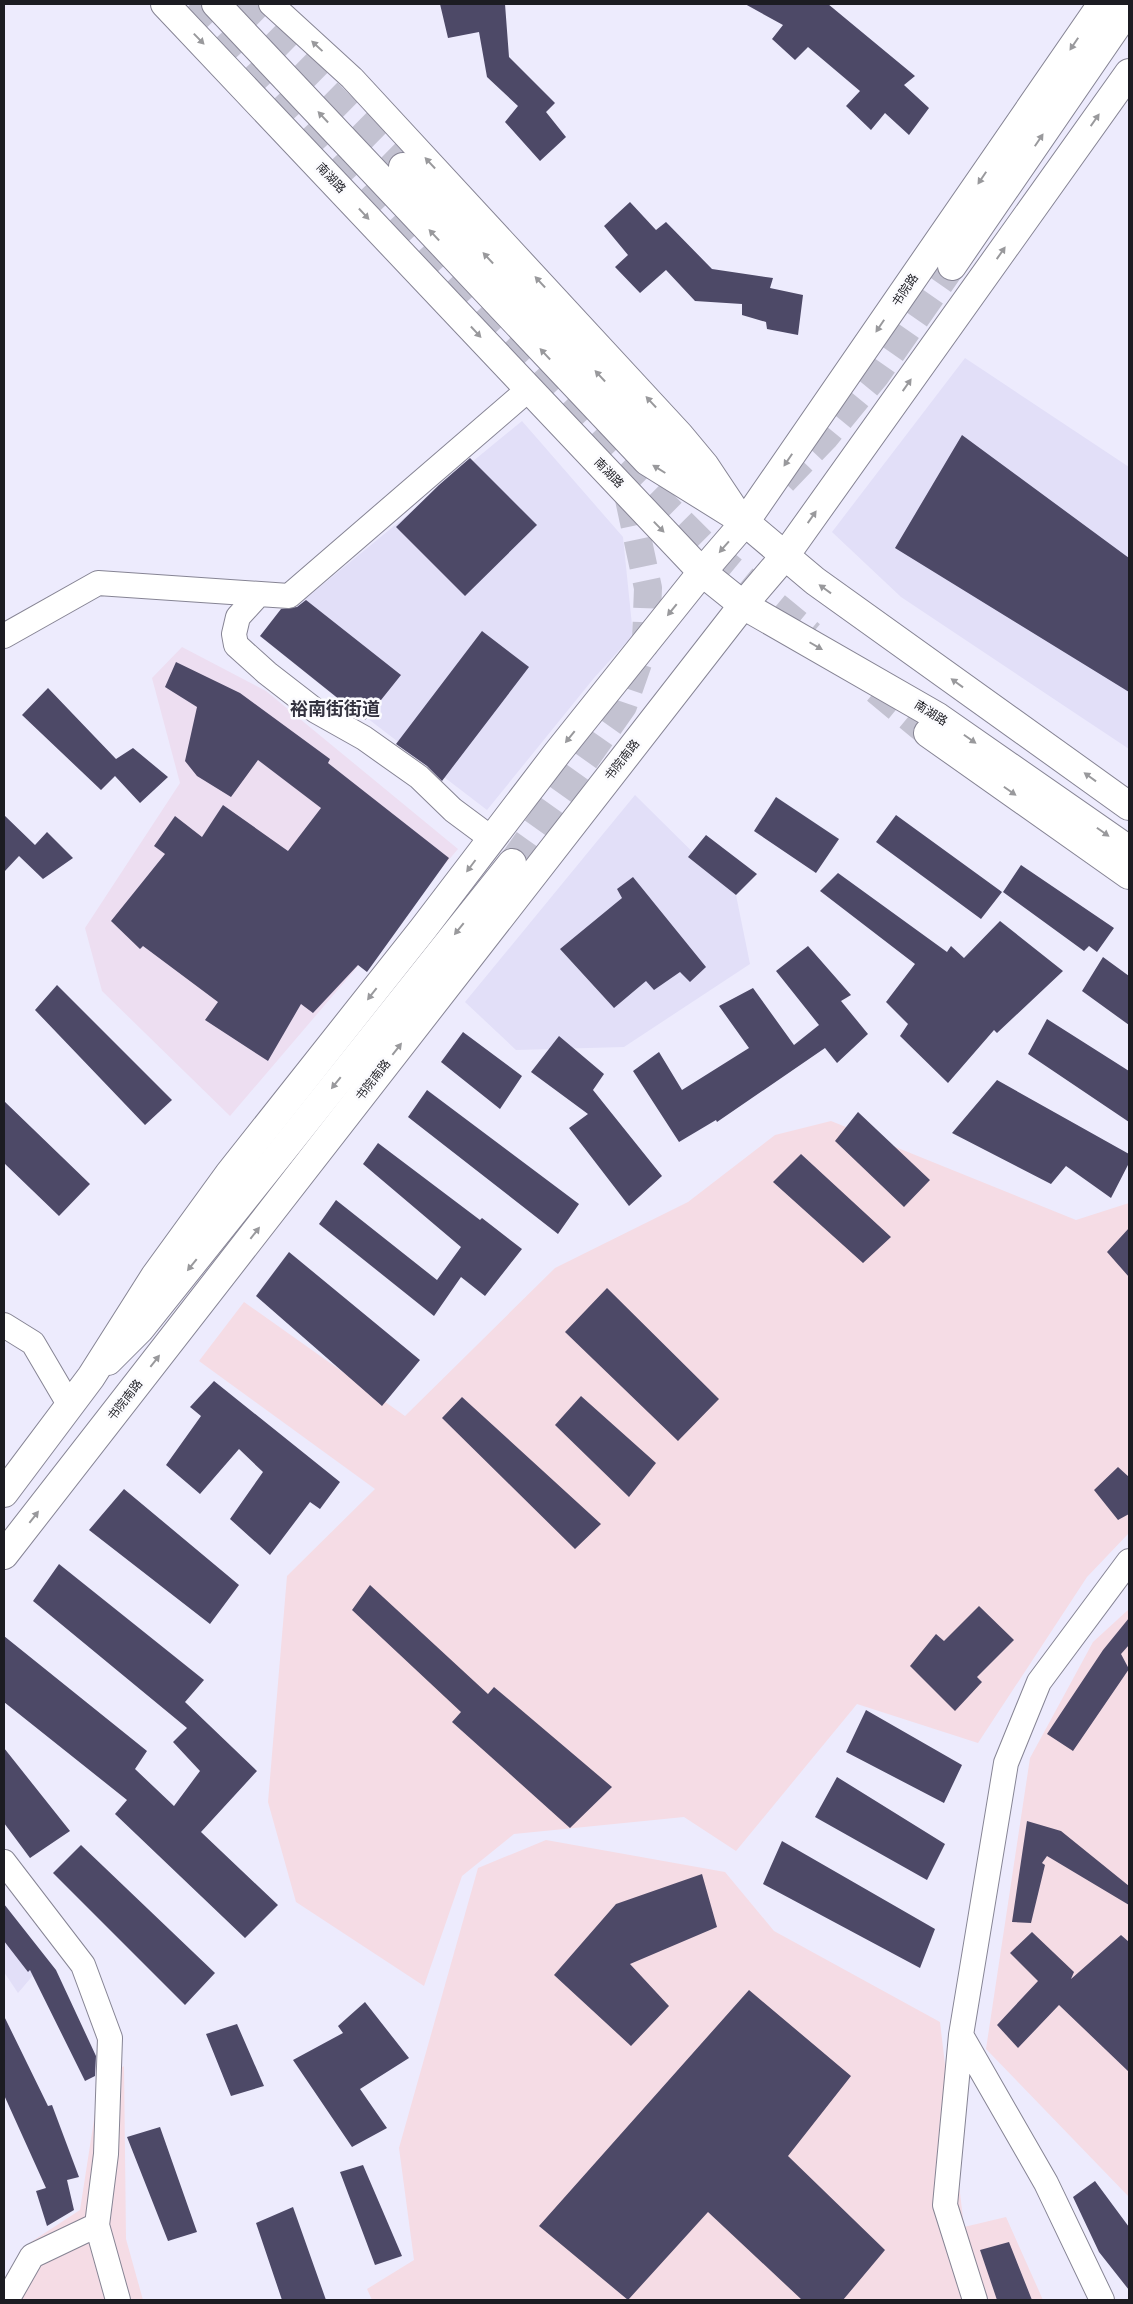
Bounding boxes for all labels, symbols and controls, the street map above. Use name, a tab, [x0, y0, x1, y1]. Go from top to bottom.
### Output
one-way arrow	[193, 33, 205, 45]
one-way arrow	[1069, 37, 1079, 51]
one-way arrow	[312, 40, 324, 52]
one-way arrow	[317, 111, 329, 123]
one-way arrow	[1090, 113, 1100, 127]
one-way arrow	[1034, 133, 1044, 146]
one-way arrow	[424, 157, 436, 169]
street label: 南湖路	[314, 159, 349, 196]
one-way arrow	[977, 171, 987, 185]
one-way arrow	[359, 207, 370, 220]
one-way arrow	[428, 230, 440, 242]
one-way arrow	[996, 246, 1006, 259]
one-way arrow	[482, 252, 494, 264]
street label: 书院路	[888, 271, 921, 309]
one-way arrow	[535, 276, 546, 289]
one-way arrow	[875, 319, 885, 333]
one-way arrow	[470, 326, 482, 338]
one-way arrow	[539, 348, 551, 360]
one-way arrow	[594, 371, 606, 383]
one-way arrow	[902, 378, 912, 392]
one-way arrow	[645, 396, 657, 408]
one-way arrow	[783, 453, 793, 467]
street label: 南湖路	[591, 454, 627, 491]
one-way arrow	[653, 464, 666, 474]
one-way arrow	[807, 510, 817, 524]
one-way arrow	[653, 520, 665, 532]
one-way arrow	[718, 540, 729, 553]
one-way arrow	[819, 583, 832, 594]
one-way arrow	[666, 603, 677, 616]
one-way arrow	[809, 642, 822, 651]
one-way arrow	[950, 678, 964, 688]
district label: 裕南街街道	[290, 697, 380, 720]
street label: 南湖路	[912, 697, 951, 728]
one-way arrow	[565, 730, 576, 743]
one-way arrow	[963, 734, 977, 744]
street label: 书院南路	[601, 736, 642, 783]
one-way arrow	[1083, 772, 1096, 782]
one-way arrow	[1004, 786, 1017, 796]
one-way arrow	[1096, 827, 1110, 837]
one-way arrow	[466, 859, 477, 872]
one-way arrow	[454, 922, 465, 935]
one-way arrow	[366, 987, 377, 1000]
one-way arrow	[392, 1043, 403, 1056]
street label: 书院南路	[352, 1056, 393, 1103]
one-way arrow	[331, 1077, 342, 1090]
one-way arrow	[249, 1226, 260, 1239]
one-way arrow	[186, 1258, 197, 1271]
one-way arrow	[150, 1354, 160, 1368]
street label: 书院南路	[104, 1376, 145, 1423]
one-way arrow	[28, 1511, 39, 1524]

